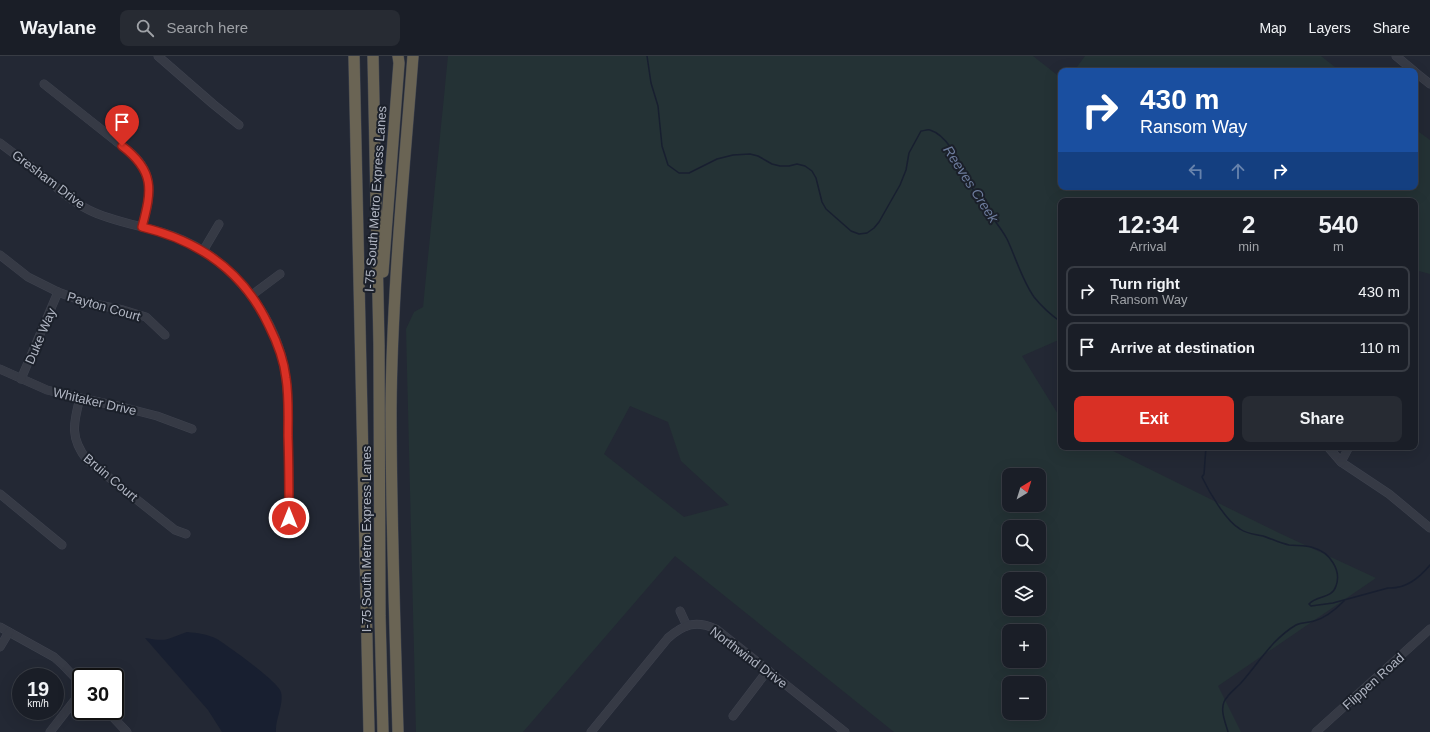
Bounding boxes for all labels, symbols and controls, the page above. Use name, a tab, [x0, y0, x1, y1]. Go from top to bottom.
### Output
search box	[120, 10, 400, 46]
text: Waylane	[20, 17, 96, 38]
icon: search	[134, 17, 156, 39]
text: Search here	[166, 19, 248, 36]
text: Map	[1259, 20, 1287, 36]
text: Layers	[1309, 20, 1351, 36]
text: Share	[1373, 20, 1410, 36]
icon: right	[1074, 84, 1126, 136]
text: 430 m	[1140, 84, 1219, 115]
pin	[105, 105, 139, 146]
street label: I-75 South Metro Express Lanes	[362, 105, 390, 293]
icon: arrive	[111, 111, 133, 133]
text: Ransom Way	[1140, 117, 1247, 137]
water label: Reeves Creek	[940, 142, 1002, 226]
street label: Gresham Drive	[9, 147, 88, 212]
icon: left	[1185, 160, 1207, 182]
icon: ahead	[1227, 160, 1249, 182]
icon: right	[1269, 160, 1291, 182]
text: 12:34	[1117, 211, 1179, 238]
text: 2	[1242, 211, 1255, 238]
text: 540	[1319, 211, 1359, 238]
text: Arrival	[1130, 239, 1167, 254]
text: min	[1238, 239, 1259, 254]
text: m	[1333, 239, 1344, 254]
text: Turn right	[1110, 275, 1180, 292]
icon: right	[1076, 280, 1098, 302]
text: 430 m	[1358, 283, 1400, 300]
street label: Payton Court	[65, 289, 143, 324]
text: Ransom Way	[1110, 292, 1188, 307]
street label: Duke Way	[22, 305, 59, 367]
icon: arrive	[1076, 336, 1098, 358]
text: Arrive at destination	[1110, 339, 1255, 356]
text: 110 m	[1359, 339, 1400, 356]
street label: Whitaker Drive	[52, 385, 138, 418]
button: Exit	[1074, 396, 1234, 442]
button: Share	[1242, 396, 1402, 442]
street label: I-75 South Metro Express Lanes	[359, 445, 374, 632]
street label: Bruin Court	[81, 451, 141, 505]
north arrow	[1002, 468, 1046, 512]
map controls	[1002, 468, 1046, 720]
position arrow	[268, 497, 310, 539]
button: search	[1002, 520, 1046, 564]
button: layers	[1002, 572, 1046, 616]
street label: Northwind Drive	[707, 624, 790, 691]
button: +	[1002, 624, 1046, 668]
street label: Flippen Road	[1340, 650, 1407, 713]
speed limit sign: 30	[72, 668, 124, 720]
button: −	[1002, 676, 1046, 720]
text: 19	[27, 678, 49, 700]
text: km/h	[27, 698, 49, 709]

